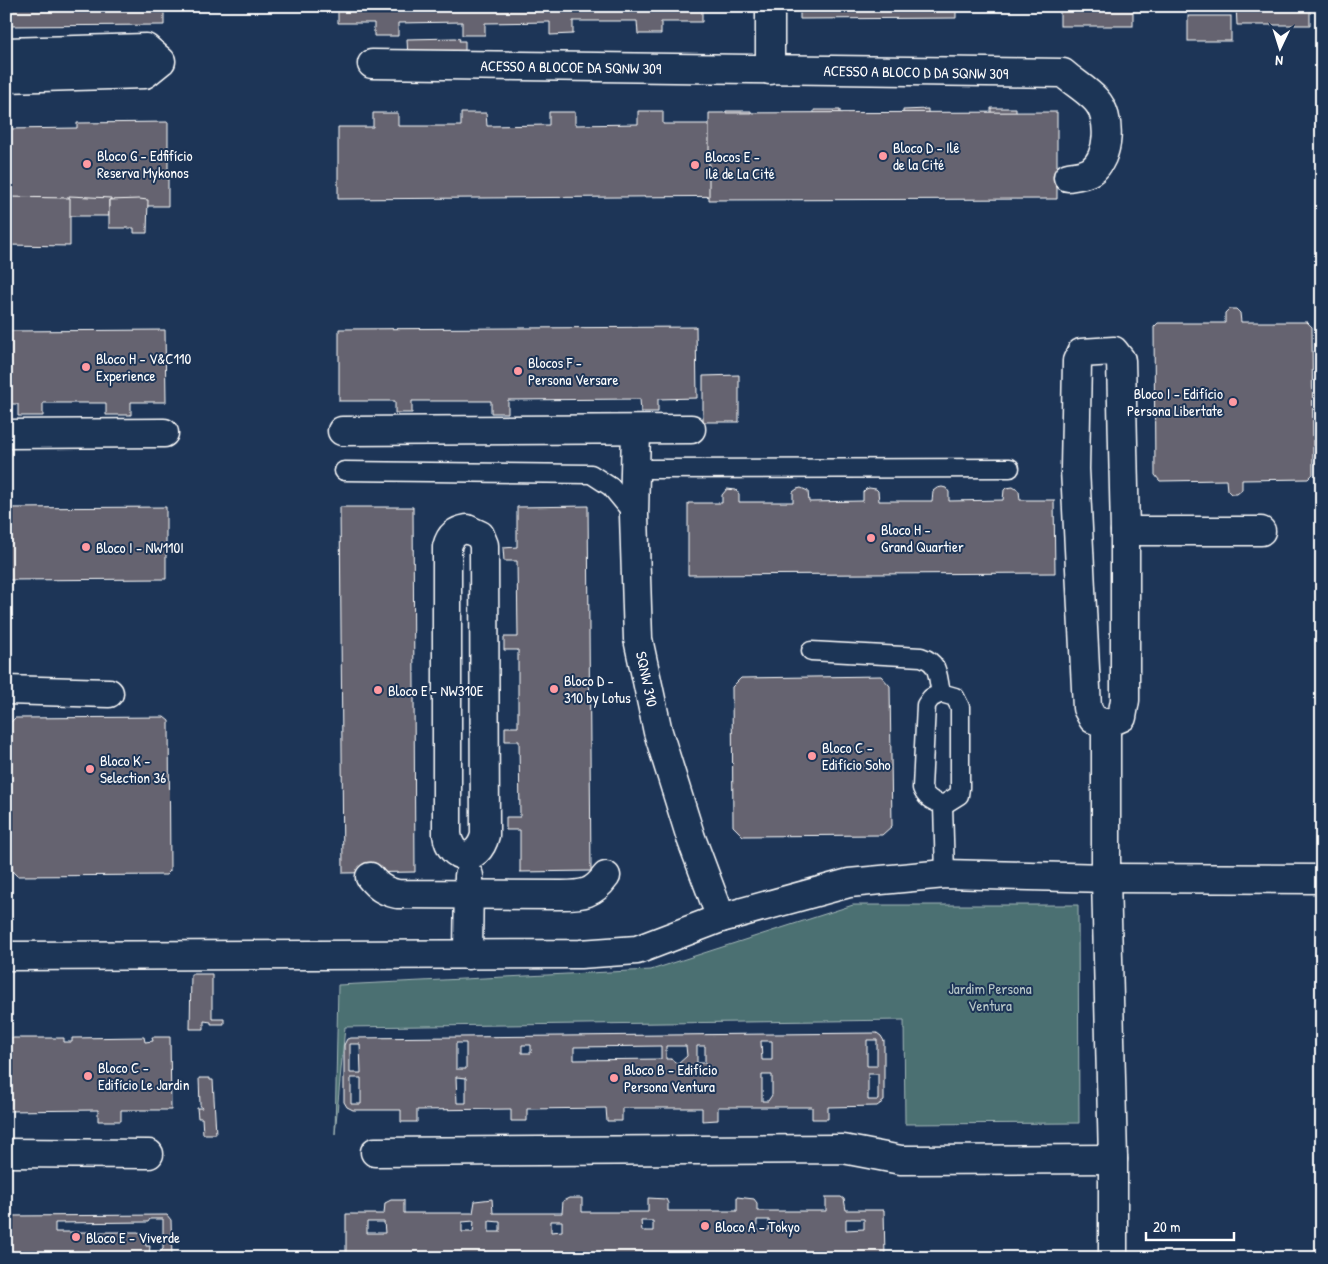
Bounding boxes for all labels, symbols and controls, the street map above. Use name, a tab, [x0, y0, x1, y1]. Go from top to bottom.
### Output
north arrow	[1256, 22, 1306, 72]
text: N	[1274, 52, 1283, 71]
street label: ACESSO A BLOCOE DA SQNW 309	[480, 55, 662, 79]
street label: ACESSO A BLOCO D DA SQNW 309	[823, 60, 1009, 84]
place label: Bloco D - Ilê de la Cité	[893, 137, 960, 175]
place label: Bloco G - Edfifício Reserva Mykonos	[97, 145, 193, 183]
place label: Blocos E - Ilê de La Cité	[705, 146, 775, 184]
marker: Bloco D - Ilê de la Cité	[877, 150, 889, 162]
marker: Bloco G - Edfifício Reserva Mykonos	[81, 158, 93, 170]
marker: Blocos E - Ilê de La Cité	[689, 159, 701, 171]
place label: Bloco H - V&C110 Experience	[96, 348, 191, 386]
place label: Blocos F - Persona Versare	[528, 352, 618, 390]
marker: Bloco H - V&C110 Experience	[80, 361, 92, 373]
marker: Blocos F - Persona Versare	[512, 365, 524, 377]
place label: Bloco I - Edifício Persona Libertate	[1127, 383, 1223, 421]
marker: Bloco I - Edifício Persona Libertate	[1227, 396, 1239, 408]
place label: Bloco H - Grand Quartier	[881, 519, 964, 557]
marker: Bloco H - Grand Quartier	[865, 532, 877, 544]
place label: Bloco I - NW110I	[96, 537, 184, 558]
marker: Bloco I - NW110I	[80, 541, 92, 553]
street label: SQNW 310	[631, 649, 663, 709]
place label: Bloco D - 310 by Lotus	[564, 670, 631, 708]
place label: Bloco E - NW310E	[388, 680, 484, 701]
marker: Bloco D - 310 by Lotus	[548, 683, 560, 695]
marker: Bloco E - NW310E	[372, 684, 384, 696]
place label: Bloco C - Edifício Soho	[822, 737, 891, 775]
place label: Bloco K - Selection 36	[100, 750, 166, 788]
marker: Bloco C - Edifício Soho	[806, 750, 818, 762]
marker: Bloco K - Selection 36	[84, 763, 96, 775]
park label: Jardim Persona Ventura	[948, 978, 1032, 1016]
place label: Bloco C - Edifício Le Jardin	[98, 1057, 190, 1095]
place label: Bloco B - Edifício Persona Ventura	[624, 1059, 717, 1097]
marker: Bloco C - Edifício Le Jardin	[82, 1070, 94, 1082]
marker: Bloco B - Edifício Persona Ventura	[608, 1072, 620, 1084]
scale bar	[1146, 1209, 1233, 1241]
place label: Bloco A - Tokyo	[715, 1216, 800, 1237]
text: 20 m	[1153, 1216, 1180, 1237]
marker: Bloco A - Tokyo	[699, 1220, 711, 1232]
place label: Bloco E - Viverde	[86, 1227, 180, 1248]
marker: Bloco E - Viverde	[70, 1231, 82, 1243]

